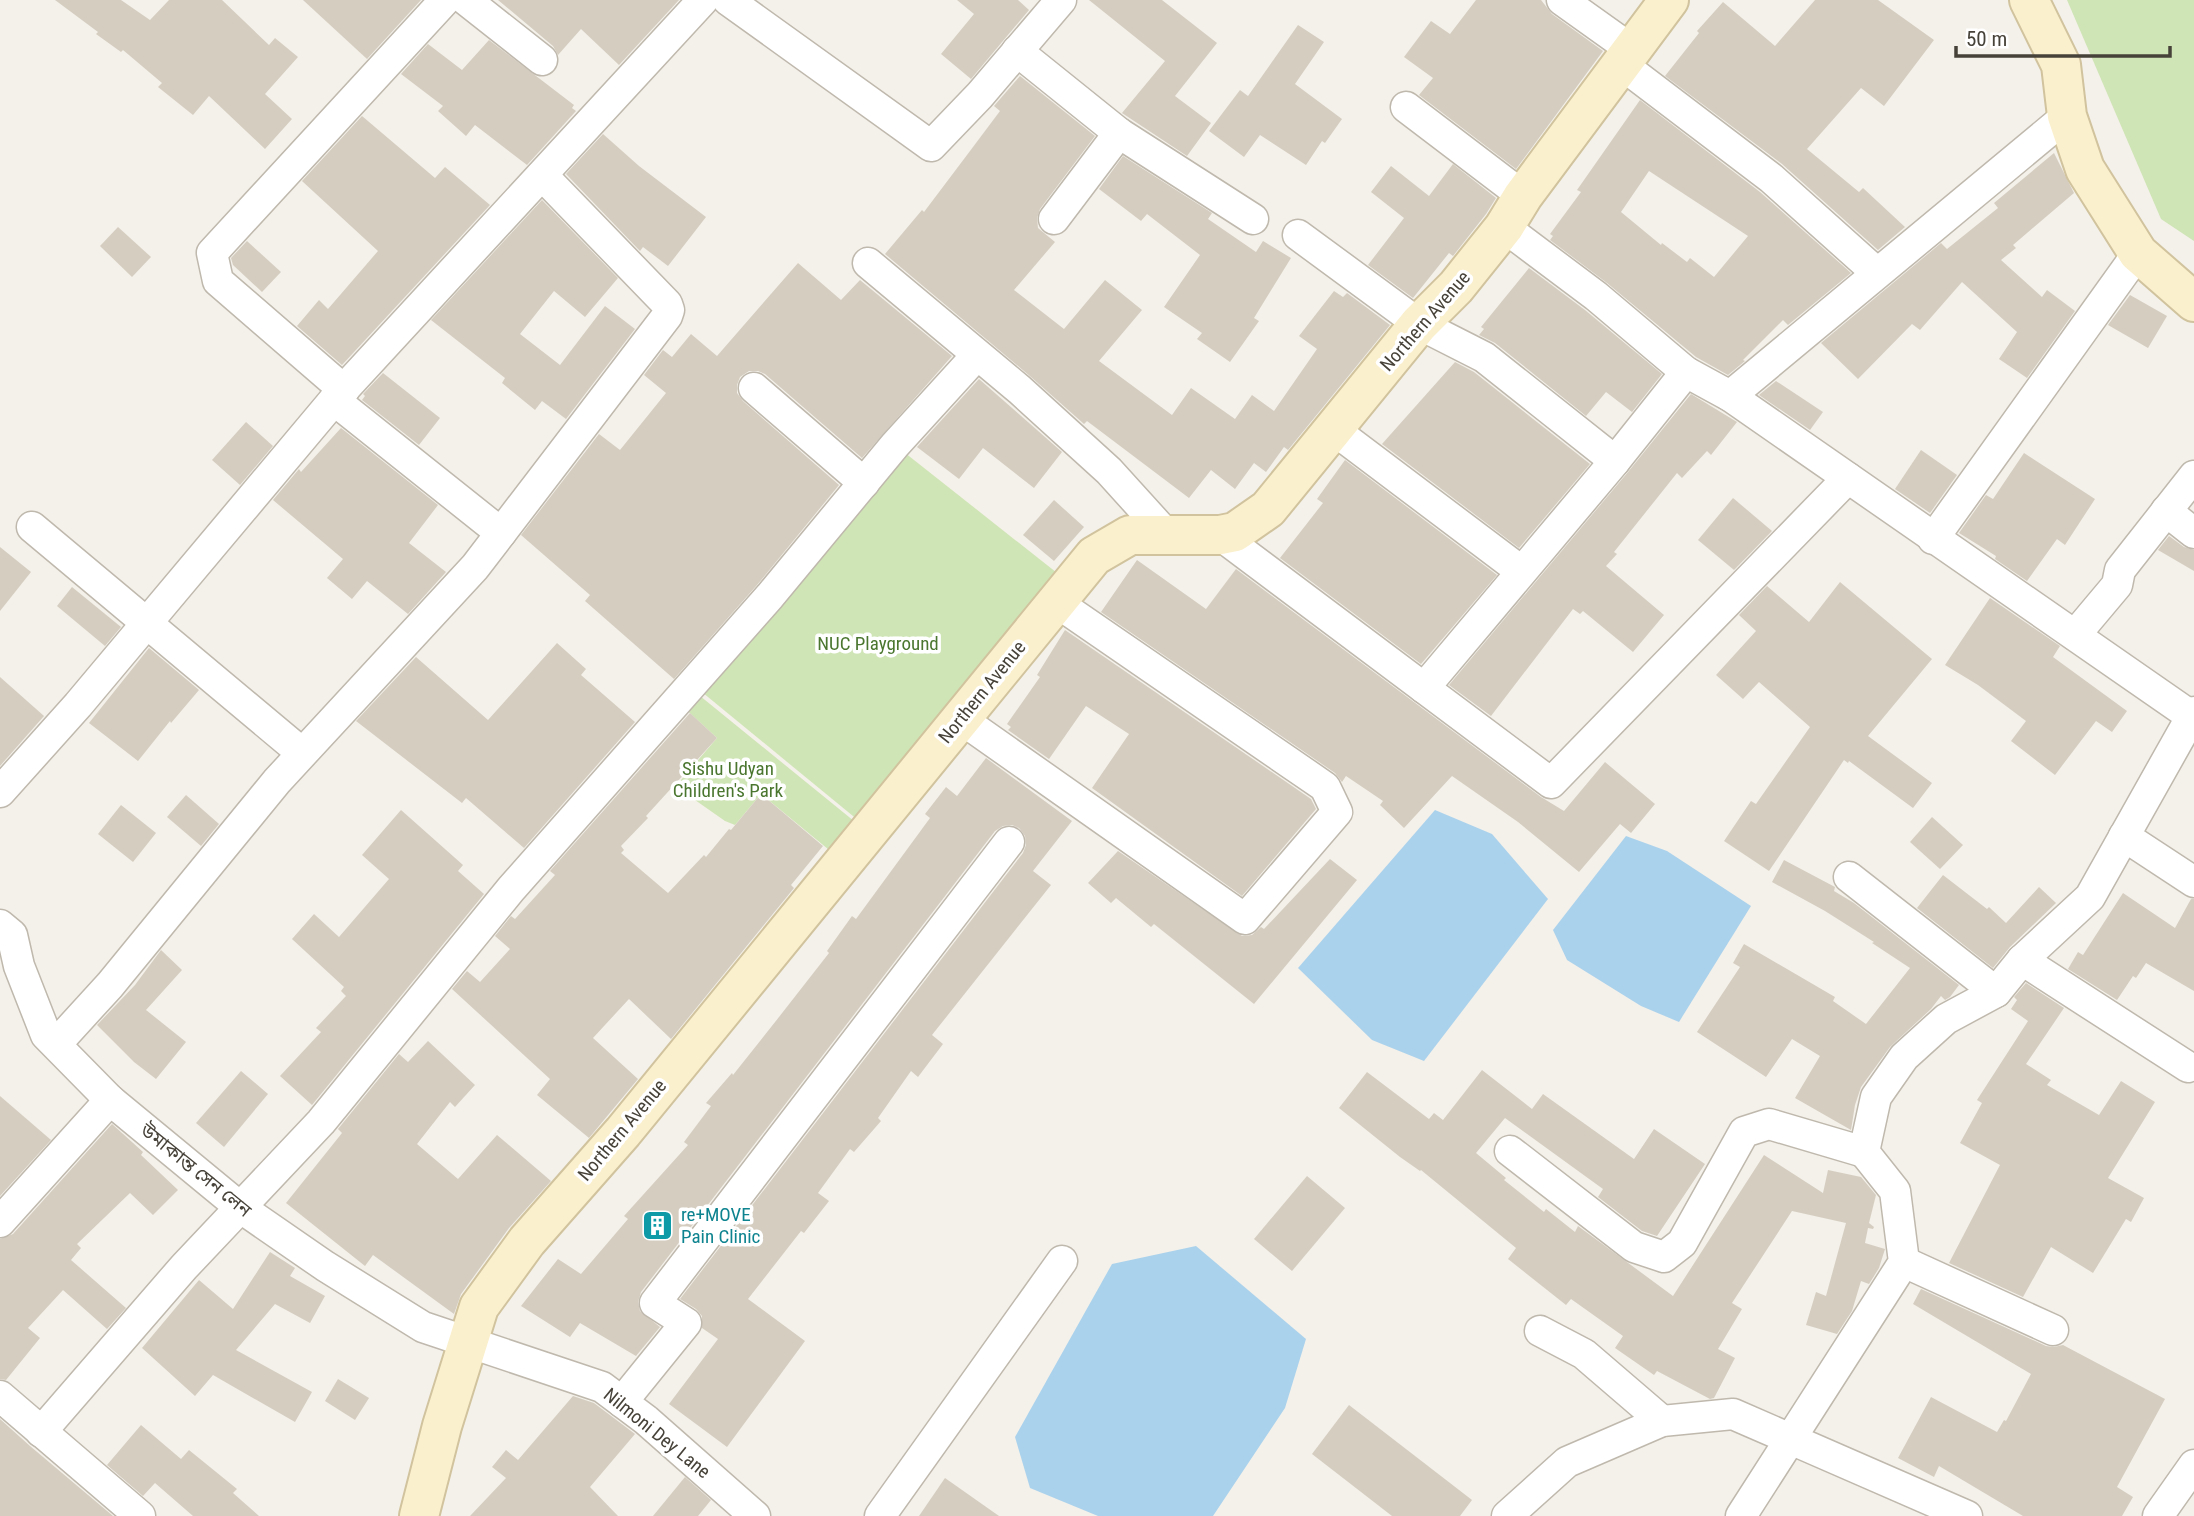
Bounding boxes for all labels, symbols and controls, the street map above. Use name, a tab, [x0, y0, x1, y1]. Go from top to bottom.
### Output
scale bar	[1956, 14, 2170, 58]
text: 50 m	[1966, 27, 2007, 51]
street label: Northern Avenue	[1375, 266, 1475, 376]
park label: NUC Playground	[817, 632, 939, 655]
street label: Northern Avenue	[934, 636, 1030, 748]
park label: Sishu Udyan Children's Park	[673, 757, 784, 802]
street label: Northern Avenue	[573, 1075, 671, 1185]
street label: উমাকান্ত সেন লেন	[135, 1118, 257, 1222]
place label: re+MOVE Pain Clinic	[681, 1203, 761, 1248]
building icon: re+MOVE Pain Clinic	[641, 1208, 675, 1242]
street label: Nilmoni Dey Lane	[599, 1383, 715, 1483]

